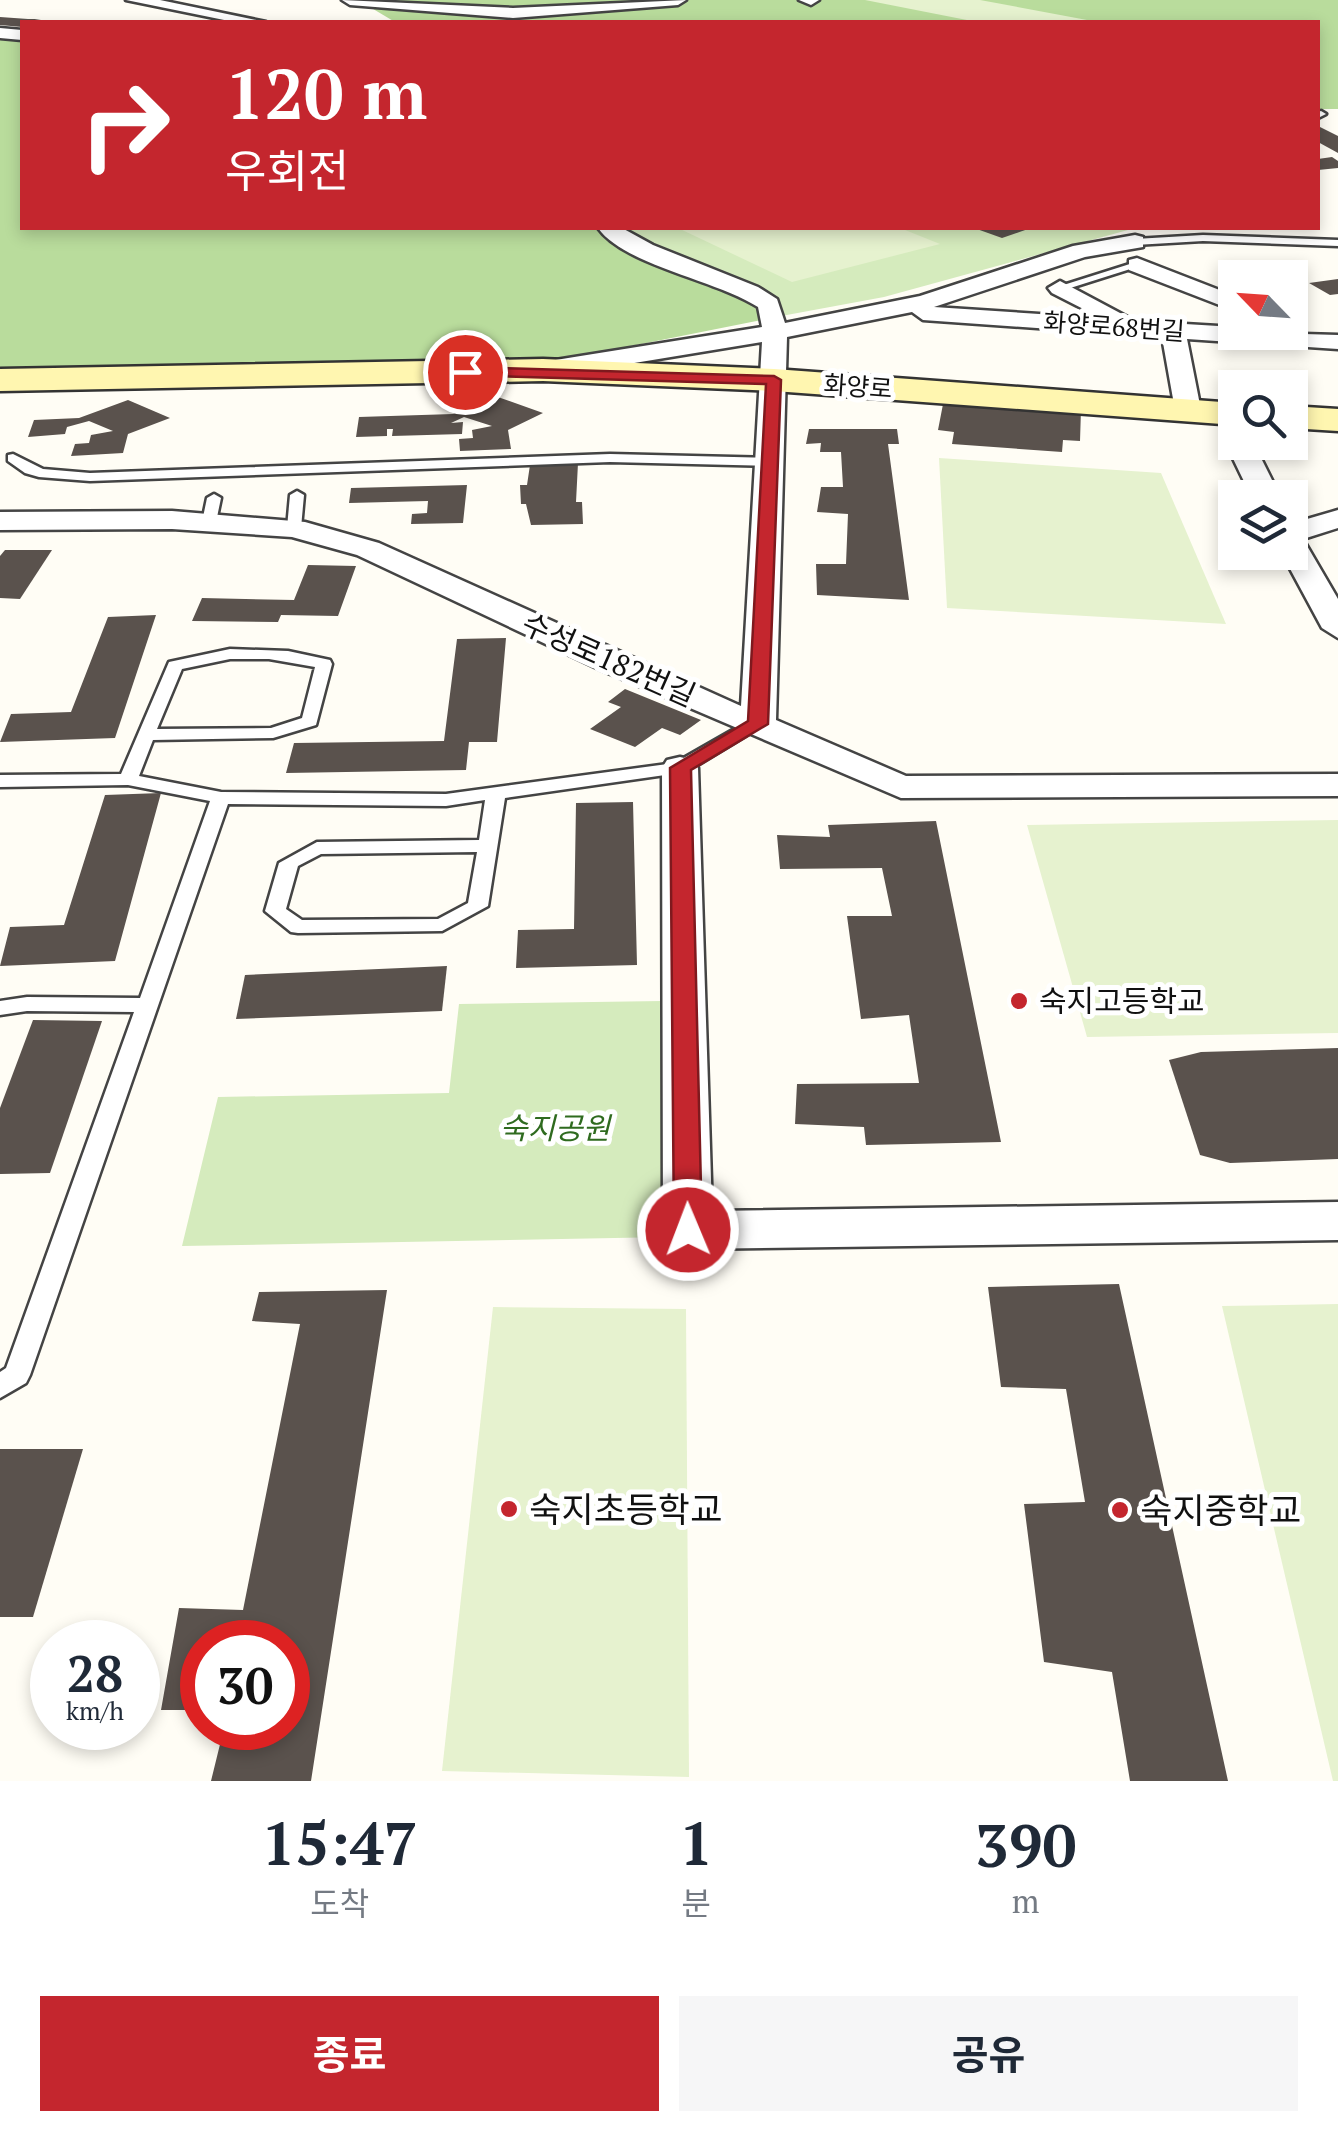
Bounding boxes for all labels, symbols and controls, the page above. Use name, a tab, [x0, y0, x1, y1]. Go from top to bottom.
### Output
text: 120 m	[225, 46, 427, 139]
icon: right	[60, 60, 190, 190]
text: 우회전	[225, 140, 349, 200]
north arrow	[1218, 260, 1308, 350]
map controls	[1218, 260, 1308, 570]
street label: 화양로68번길	[1042, 305, 1186, 347]
pin	[423, 330, 508, 415]
icon: arrive	[438, 345, 493, 400]
street label: 화양로	[822, 367, 894, 405]
button: search	[1218, 370, 1308, 460]
button: layers	[1218, 480, 1308, 570]
street label: 수성로182번길	[516, 603, 702, 715]
place label: 숙지고등학교	[1039, 981, 1205, 1021]
marker: 숙지고등학교	[1008, 990, 1030, 1012]
park label: 숙지공원	[500, 1108, 613, 1148]
position arrow	[636, 1178, 740, 1282]
place label: 숙지초등학교	[529, 1486, 722, 1532]
place label: 숙지중학교	[1140, 1487, 1301, 1533]
marker: 숙지초등학교	[498, 1498, 520, 1520]
marker: 숙지중학교	[1109, 1499, 1131, 1521]
speed limit sign: 30	[180, 1620, 310, 1750]
text: 28	[67, 1640, 123, 1706]
text: km/h	[66, 1694, 124, 1727]
text: 15:47	[262, 1803, 418, 1882]
text: 1	[679, 1803, 713, 1882]
text: 390	[975, 1805, 1076, 1884]
text: m	[1012, 1880, 1039, 1922]
text: 도착	[310, 1882, 369, 1924]
text: 분	[682, 1882, 711, 1924]
button: 종료	[40, 1996, 659, 2111]
button: 공유	[679, 1996, 1298, 2111]

